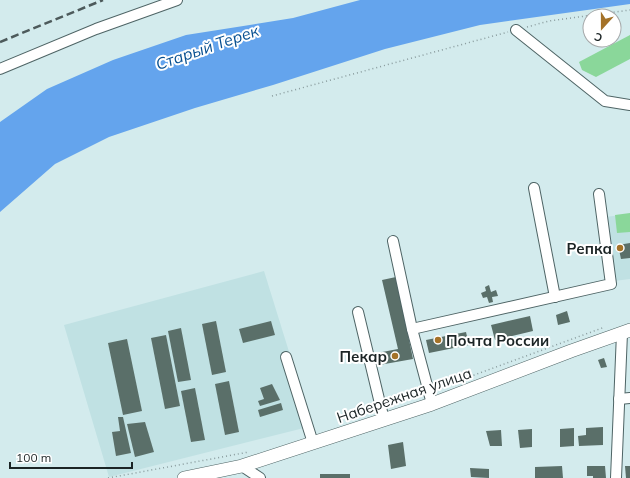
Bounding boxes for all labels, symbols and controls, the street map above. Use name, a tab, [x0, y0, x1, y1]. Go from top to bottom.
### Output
north arrow	[582, 8, 622, 48]
water label: Старый Терек	[153, 20, 262, 74]
text: С	[592, 29, 604, 45]
place label: Репка	[567, 239, 612, 258]
marker: Репка	[615, 243, 625, 253]
place label: Почта России	[446, 331, 549, 350]
marker: Почта России	[433, 335, 443, 345]
place label: Пекар	[339, 347, 387, 366]
marker: Пекар	[390, 351, 400, 361]
street label: Набережная улица	[334, 363, 474, 427]
scale bar	[10, 444, 132, 470]
text: 100 m	[16, 450, 51, 465]

